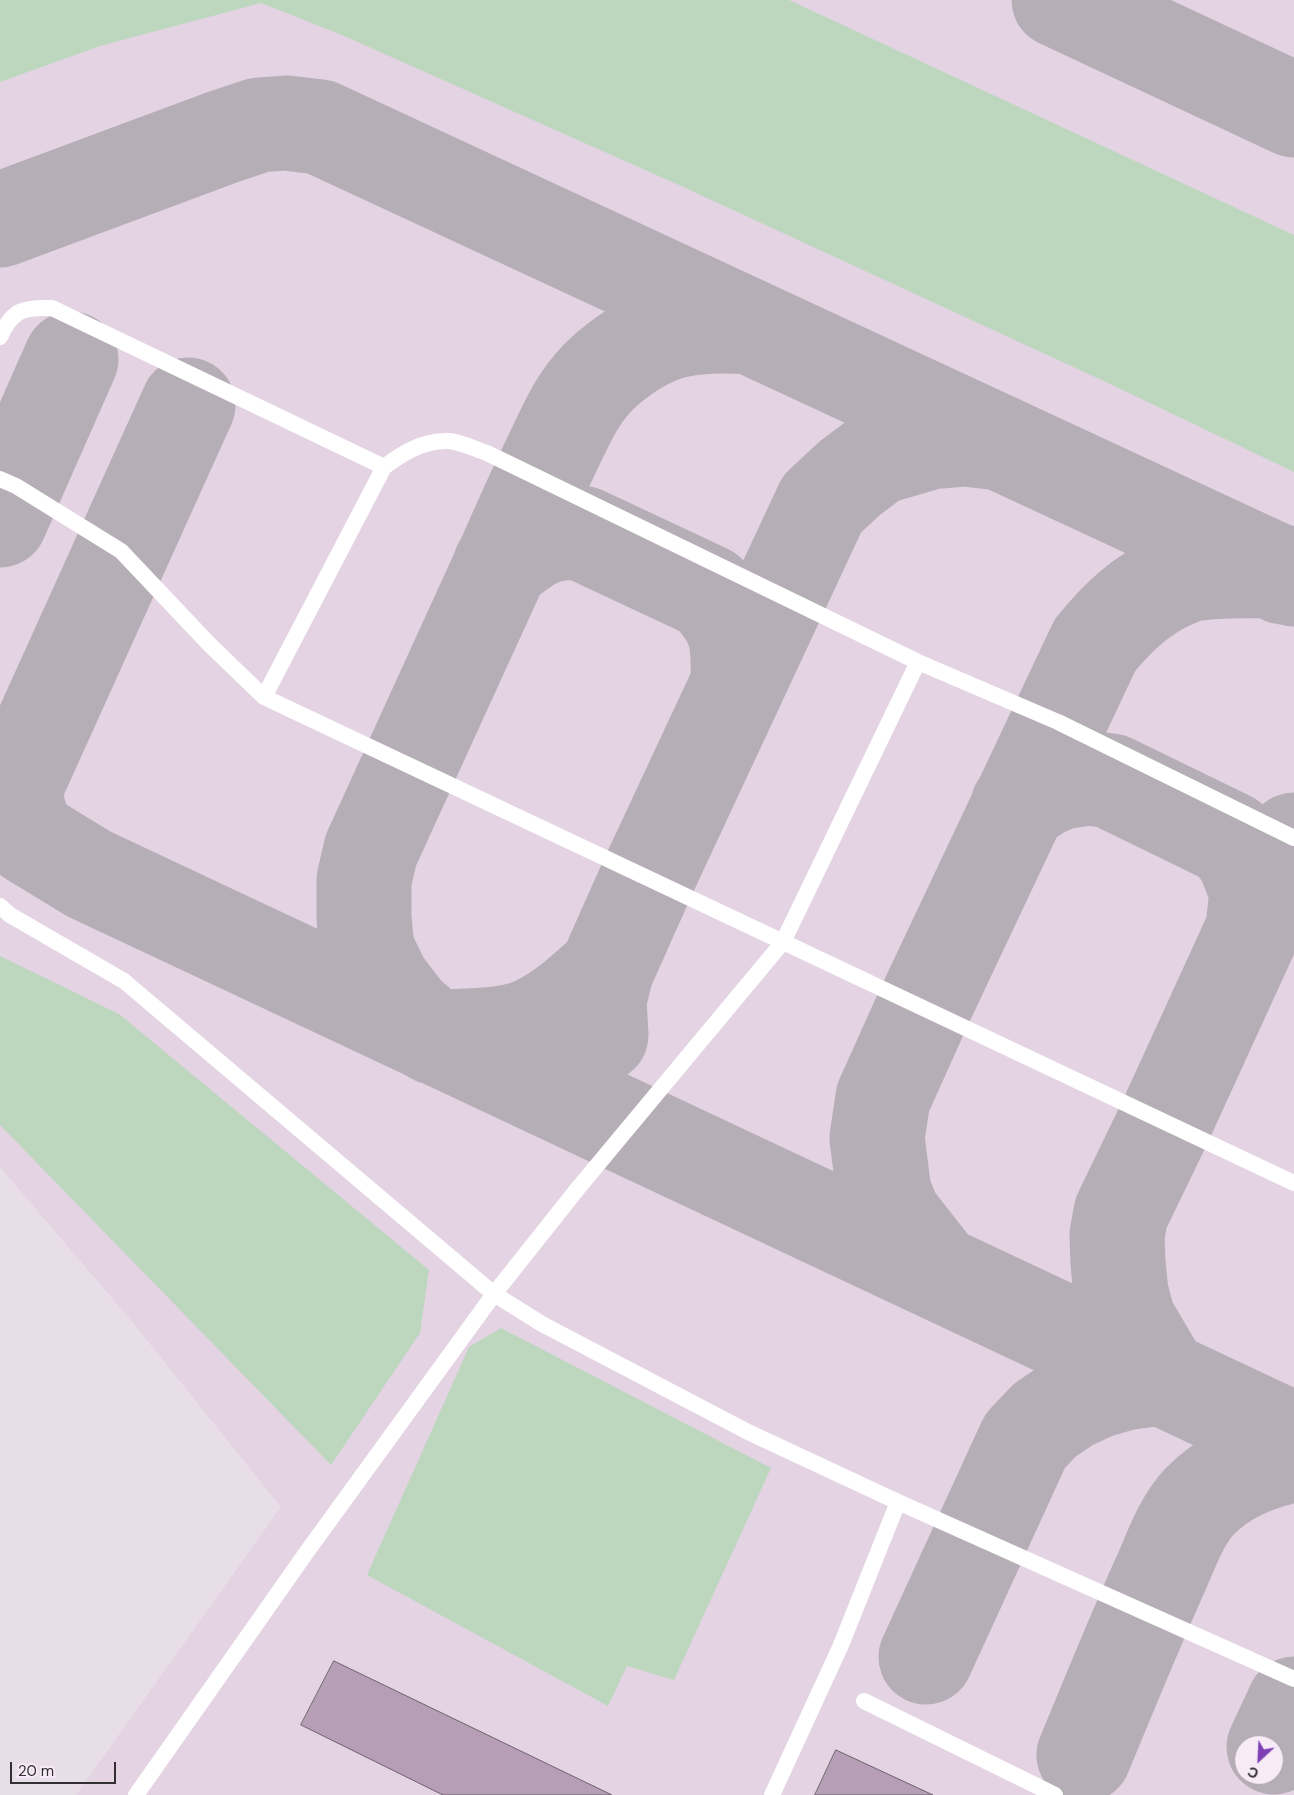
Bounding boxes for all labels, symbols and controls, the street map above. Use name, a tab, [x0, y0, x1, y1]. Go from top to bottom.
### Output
north arrow	[1234, 1735, 1284, 1785]
scale bar	[12, 1752, 119, 1784]
text: 20 m	[18, 1761, 54, 1781]
text: С	[1245, 1762, 1261, 1783]

